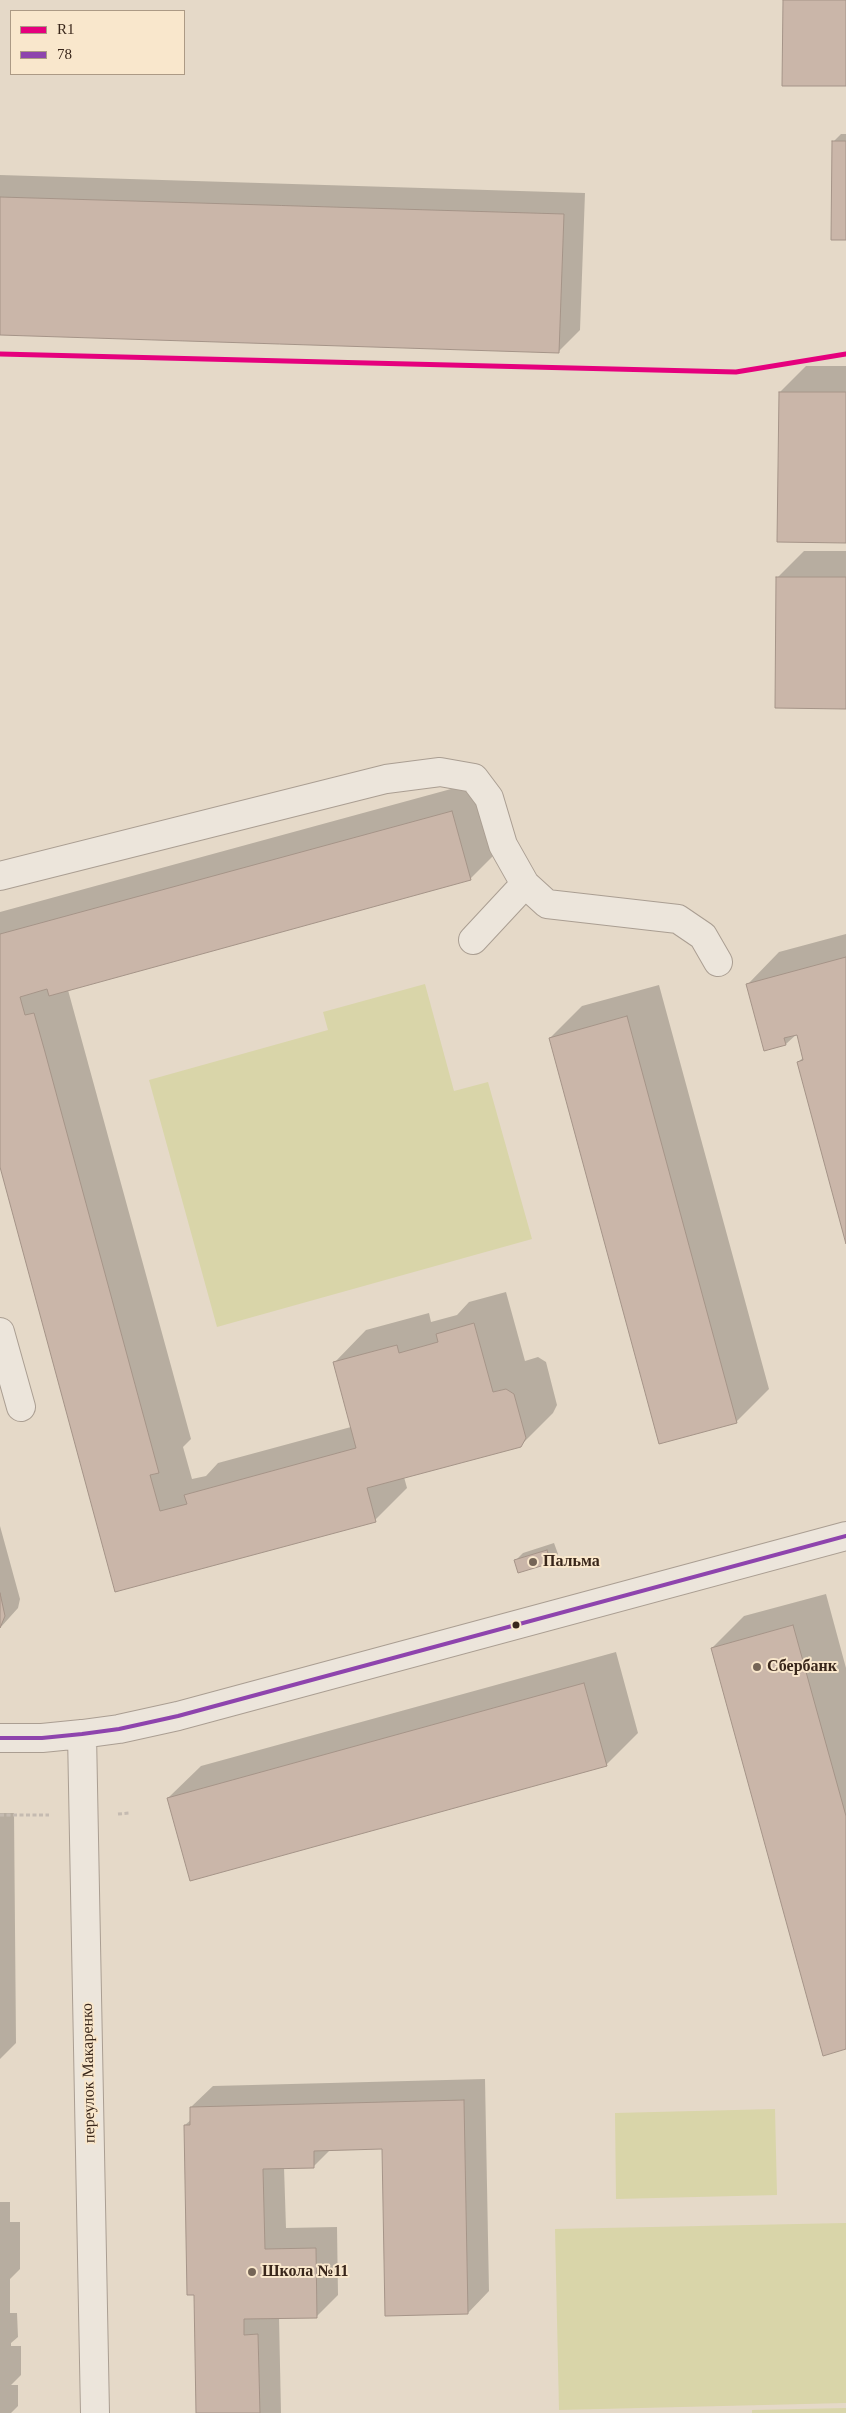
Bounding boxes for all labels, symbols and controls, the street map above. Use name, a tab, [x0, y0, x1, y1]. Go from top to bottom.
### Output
legend	[10, 10, 185, 75]
text: R1	[57, 21, 75, 37]
text: 78	[57, 46, 72, 62]
place label: Пальма	[543, 1552, 600, 1572]
marker: Пальма	[527, 1556, 539, 1568]
unlabelled marker	[511, 1620, 521, 1630]
place label: Сбербанк	[767, 1657, 837, 1677]
marker: Сбербанк	[751, 1661, 763, 1673]
street label: переулок Макаренко	[78, 2003, 100, 2143]
place label: Школа №11	[262, 2262, 349, 2282]
marker: Школа №11	[246, 2266, 258, 2278]

